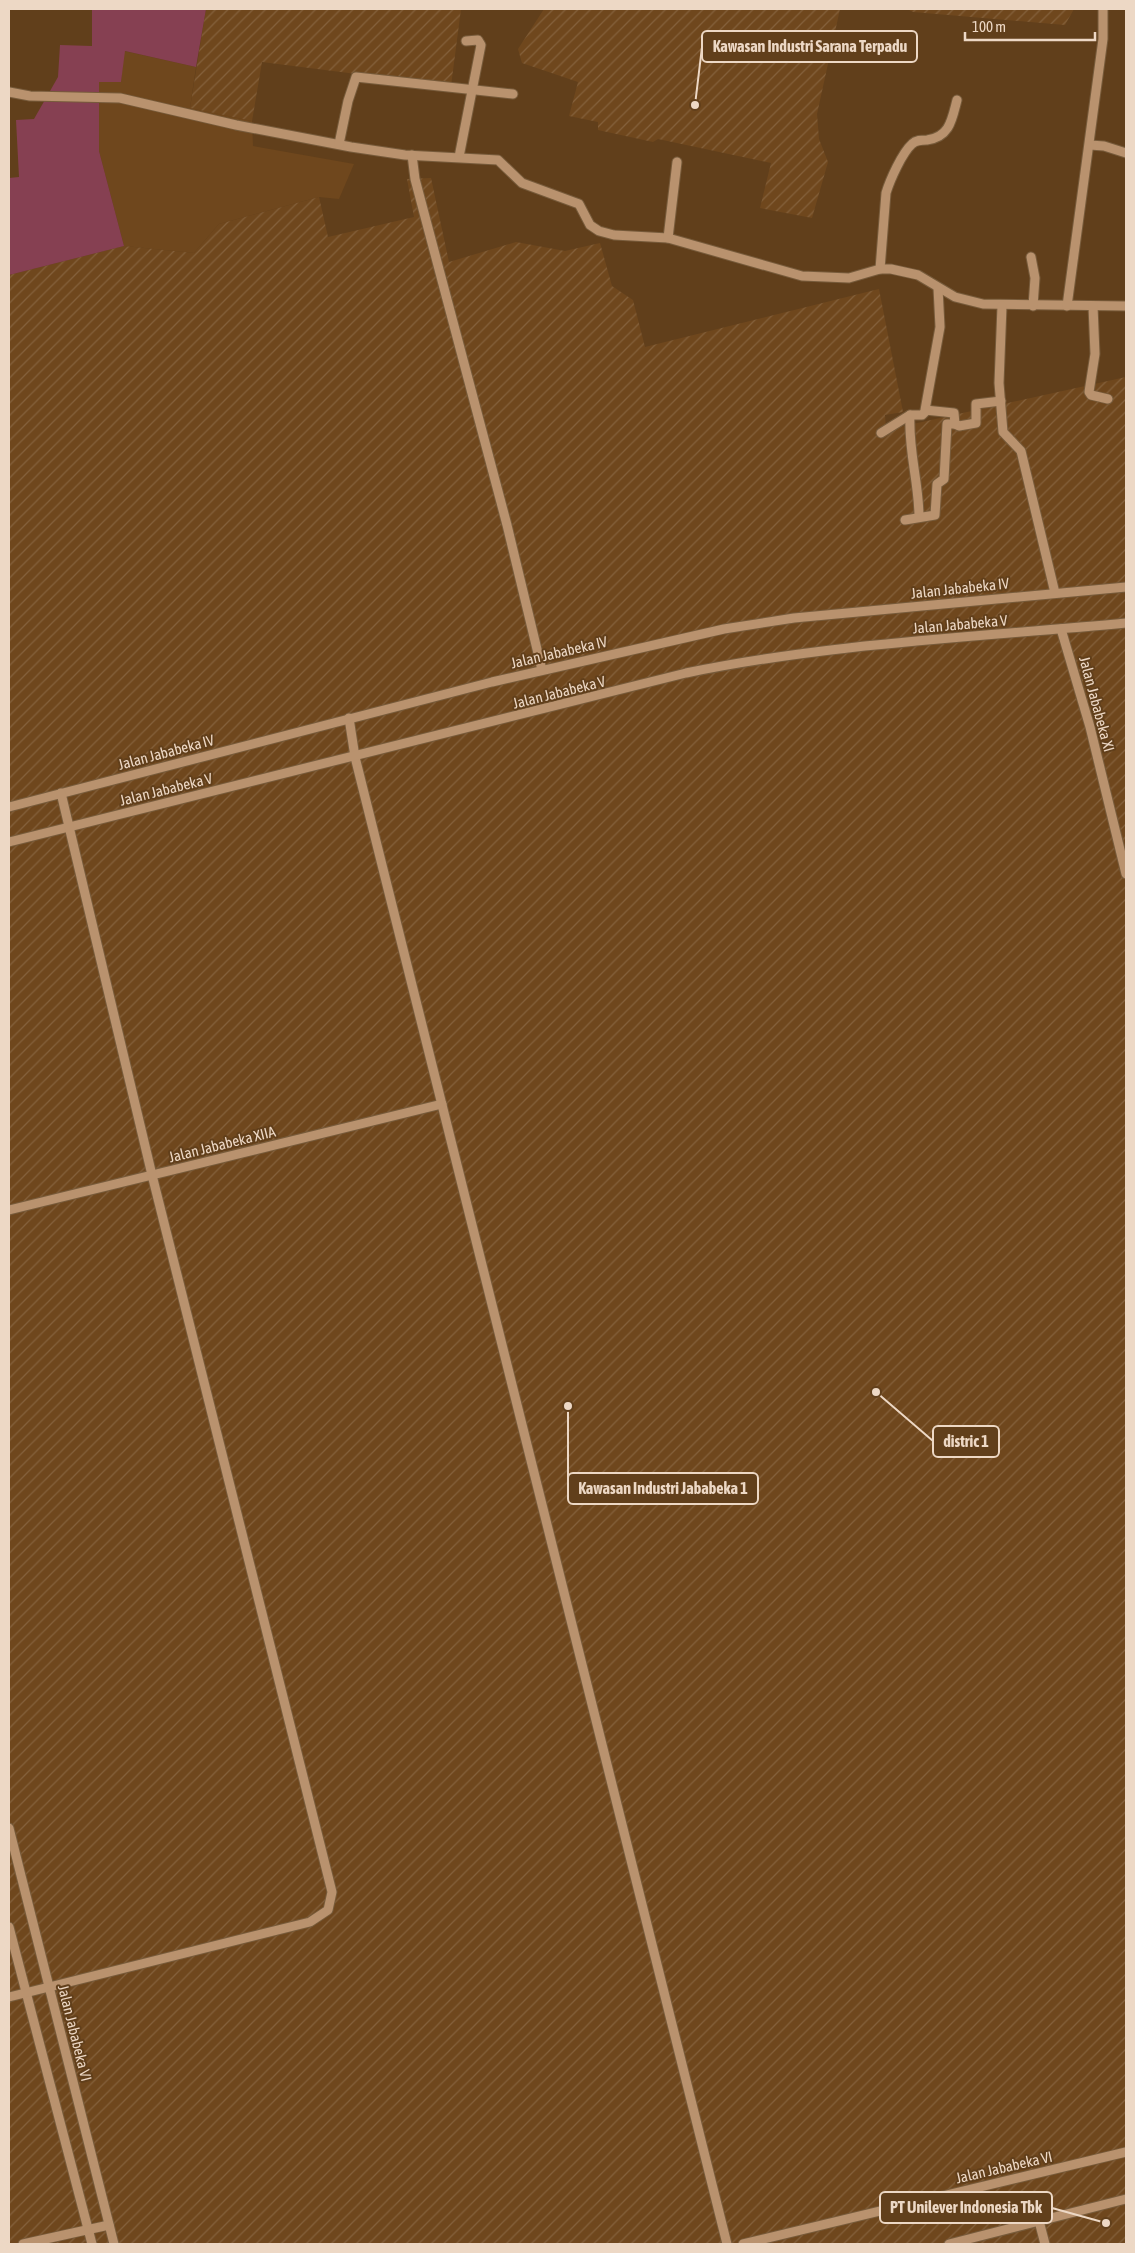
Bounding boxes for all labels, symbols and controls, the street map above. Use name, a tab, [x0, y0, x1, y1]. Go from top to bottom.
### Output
scale bar	[965, 10, 1095, 42]
text: 100 m	[972, 18, 1006, 35]
callout: Kawasan Industri Sarana Terpadu	[702, 31, 917, 62]
text: Kawasan Industri Sarana Terpadu	[713, 37, 908, 55]
street label: Jalan Jababeka IV	[910, 574, 1011, 602]
street label: Jalan Jababeka V	[912, 611, 1009, 637]
street label: Jalan Jababeka IV	[509, 632, 610, 671]
street label: Jalan Jababeka XI	[1076, 654, 1118, 754]
street label: Jalan Jababeka V	[511, 672, 608, 712]
street label: Jalan Jababeka IV	[116, 731, 216, 773]
street label: Jalan Jababeka V	[118, 769, 215, 809]
street label: Jalan Jababeka XIIA	[167, 1122, 278, 1165]
callout: distric 1	[933, 1426, 999, 1457]
text: distric 1	[943, 1432, 989, 1450]
callout: Kawasan Industri Jababeka 1	[568, 1473, 758, 1504]
text: Kawasan Industri Jababeka 1	[578, 1479, 748, 1497]
street label: Jalan Jababeka VI	[55, 1983, 95, 2083]
street label: Jalan Jababeka VI	[954, 2148, 1054, 2186]
callout: PT Unilever Indonesia Tbk	[880, 2192, 1052, 2223]
text: PT Unilever Indonesia Tbk	[890, 2198, 1043, 2216]

